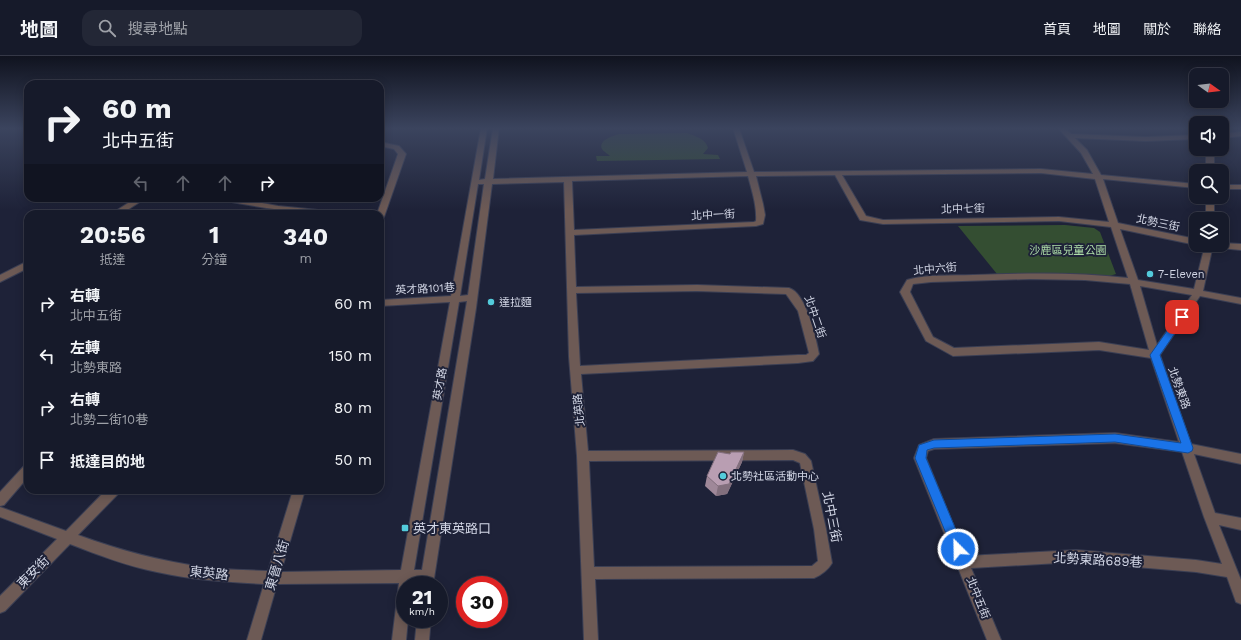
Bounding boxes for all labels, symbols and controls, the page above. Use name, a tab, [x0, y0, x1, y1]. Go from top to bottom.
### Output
search box	[82, 10, 362, 46]
icon: search	[96, 17, 118, 39]
text: 地圖	[20, 18, 58, 41]
text: 搜尋地點	[128, 20, 188, 38]
text: 首頁	[1043, 21, 1071, 37]
text: 地圖	[1093, 21, 1121, 37]
text: 關於	[1143, 21, 1171, 37]
text: 聯絡	[1193, 21, 1221, 37]
north arrow	[1189, 68, 1229, 108]
map controls	[1189, 68, 1229, 252]
text: 60 m	[102, 92, 172, 125]
icon: right	[36, 96, 88, 148]
button: sound	[1189, 116, 1229, 156]
text: 北中五街	[102, 130, 174, 151]
button: search	[1189, 164, 1229, 204]
icon: left	[130, 172, 152, 194]
icon: ahead	[172, 172, 194, 194]
icon: ahead	[214, 172, 236, 194]
icon: right	[256, 172, 278, 194]
street label: 北中七街	[941, 202, 985, 216]
street label: 北中一街	[691, 207, 735, 223]
street label: 北勢三街	[1135, 212, 1181, 234]
button: layers	[1189, 212, 1229, 252]
text: 20:56	[80, 221, 146, 249]
text: 1	[209, 221, 219, 249]
text: 340	[283, 223, 328, 251]
park label: 沙鹿區兒童公園	[1030, 244, 1107, 257]
text: m	[299, 251, 312, 266]
text: 抵達	[100, 252, 126, 267]
text: 分鐘	[201, 252, 227, 267]
street label: 北中六街	[913, 261, 957, 277]
place label: 7-Eleven	[1158, 268, 1205, 281]
marker: 7-Eleven	[1145, 269, 1155, 279]
street label: 英才路101巷	[395, 281, 455, 297]
text: 右轉	[70, 287, 100, 305]
icon: right	[36, 293, 58, 315]
street label: 北中二街	[802, 294, 828, 340]
text: 60 m	[334, 295, 372, 313]
place label: 達拉麵	[499, 296, 532, 309]
marker: 達拉麵	[486, 297, 496, 307]
pin	[1165, 300, 1199, 334]
icon: arrive	[1171, 306, 1193, 328]
text: 北中五街	[70, 308, 122, 323]
text: 左轉	[70, 339, 100, 357]
icon: left	[36, 345, 58, 367]
text: 150 m	[329, 347, 372, 365]
text: 北勢東路	[70, 360, 122, 375]
street label: 北勢東路	[1165, 365, 1193, 411]
street label: 英才路	[431, 367, 449, 401]
text: 右轉	[70, 391, 100, 409]
street label: 北英路	[571, 393, 587, 427]
icon: right	[36, 397, 58, 419]
text: 80 m	[334, 399, 372, 417]
text: 北勢二街10巷	[70, 412, 148, 427]
icon: arrive	[36, 449, 58, 471]
text: 50 m	[335, 451, 372, 469]
text: 抵達目的地	[70, 453, 145, 471]
place label: 北勢社區活動中心	[731, 470, 819, 483]
marker: 北勢社區活動中心	[718, 471, 728, 481]
street label: 北中三街	[820, 490, 844, 544]
place label: 英才東英路口	[413, 521, 491, 536]
marker: 英才東英路口	[400, 523, 410, 533]
position arrow	[937, 528, 979, 570]
street label: 東晉八街	[262, 538, 292, 592]
street label: 北勢東路689巷	[1053, 550, 1143, 570]
street label: 東安街	[14, 553, 52, 591]
street label: 東英路	[189, 564, 229, 582]
street label: 北中五街	[964, 575, 992, 621]
speed limit sign: 30	[456, 576, 508, 628]
text: 21	[412, 585, 432, 609]
text: km/h	[409, 606, 435, 617]

